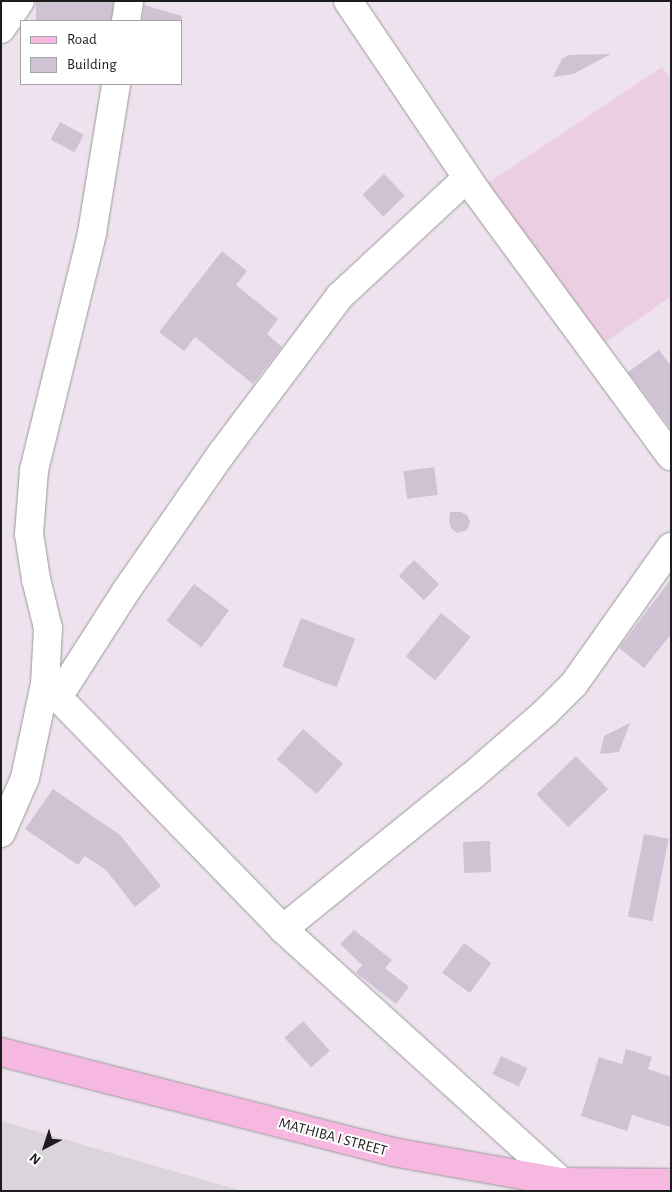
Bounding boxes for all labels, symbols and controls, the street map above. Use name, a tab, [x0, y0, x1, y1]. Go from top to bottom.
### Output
legend	[20, 20, 182, 85]
text: Road	[67, 32, 97, 47]
text: Building	[67, 57, 117, 72]
street label: MATHIBA I STREET	[277, 1114, 389, 1160]
north arrow	[20, 1122, 70, 1172]
text: N	[27, 1150, 44, 1167]

